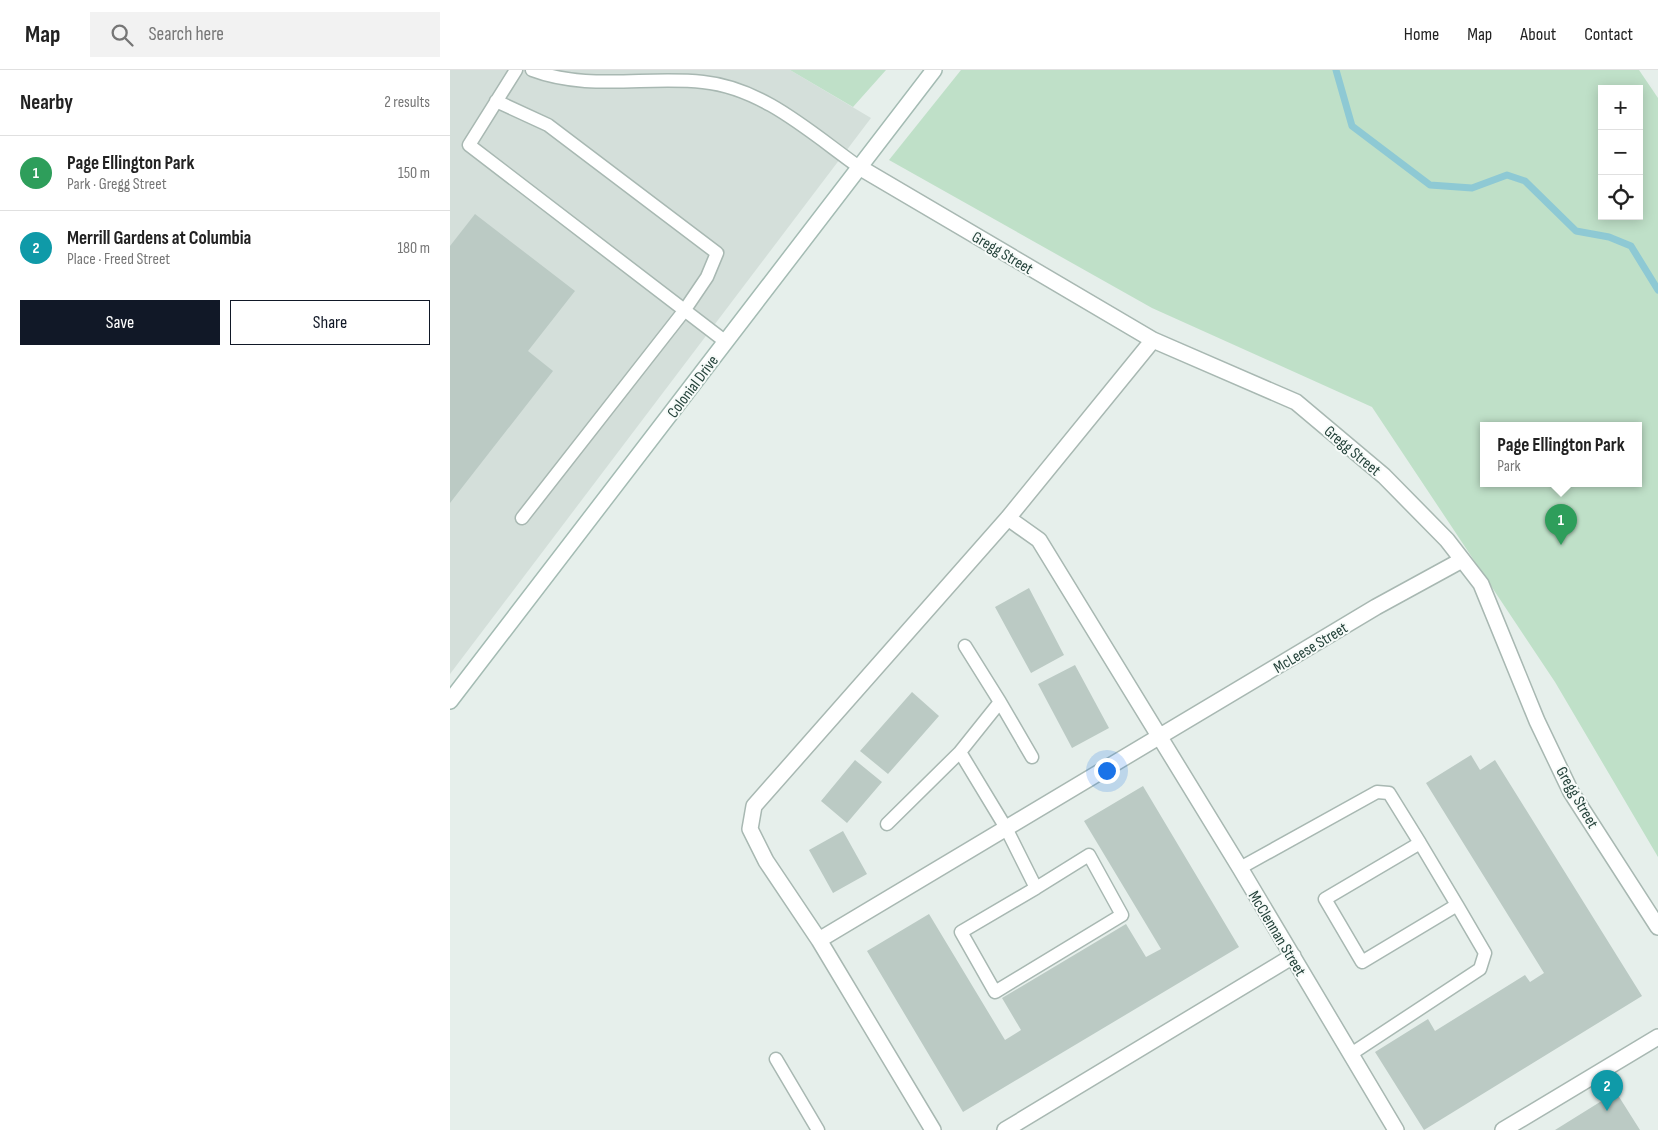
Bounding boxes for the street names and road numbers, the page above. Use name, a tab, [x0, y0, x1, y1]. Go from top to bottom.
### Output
street label: Gregg Street	[968, 228, 1036, 279]
street label: Colonial Drive	[664, 352, 723, 422]
street label: Gregg Street	[1320, 422, 1384, 480]
street label: McLeese Street	[1270, 619, 1351, 678]
street label: Gregg Street	[1552, 764, 1602, 832]
street label: McClennan Street	[1244, 888, 1310, 980]

